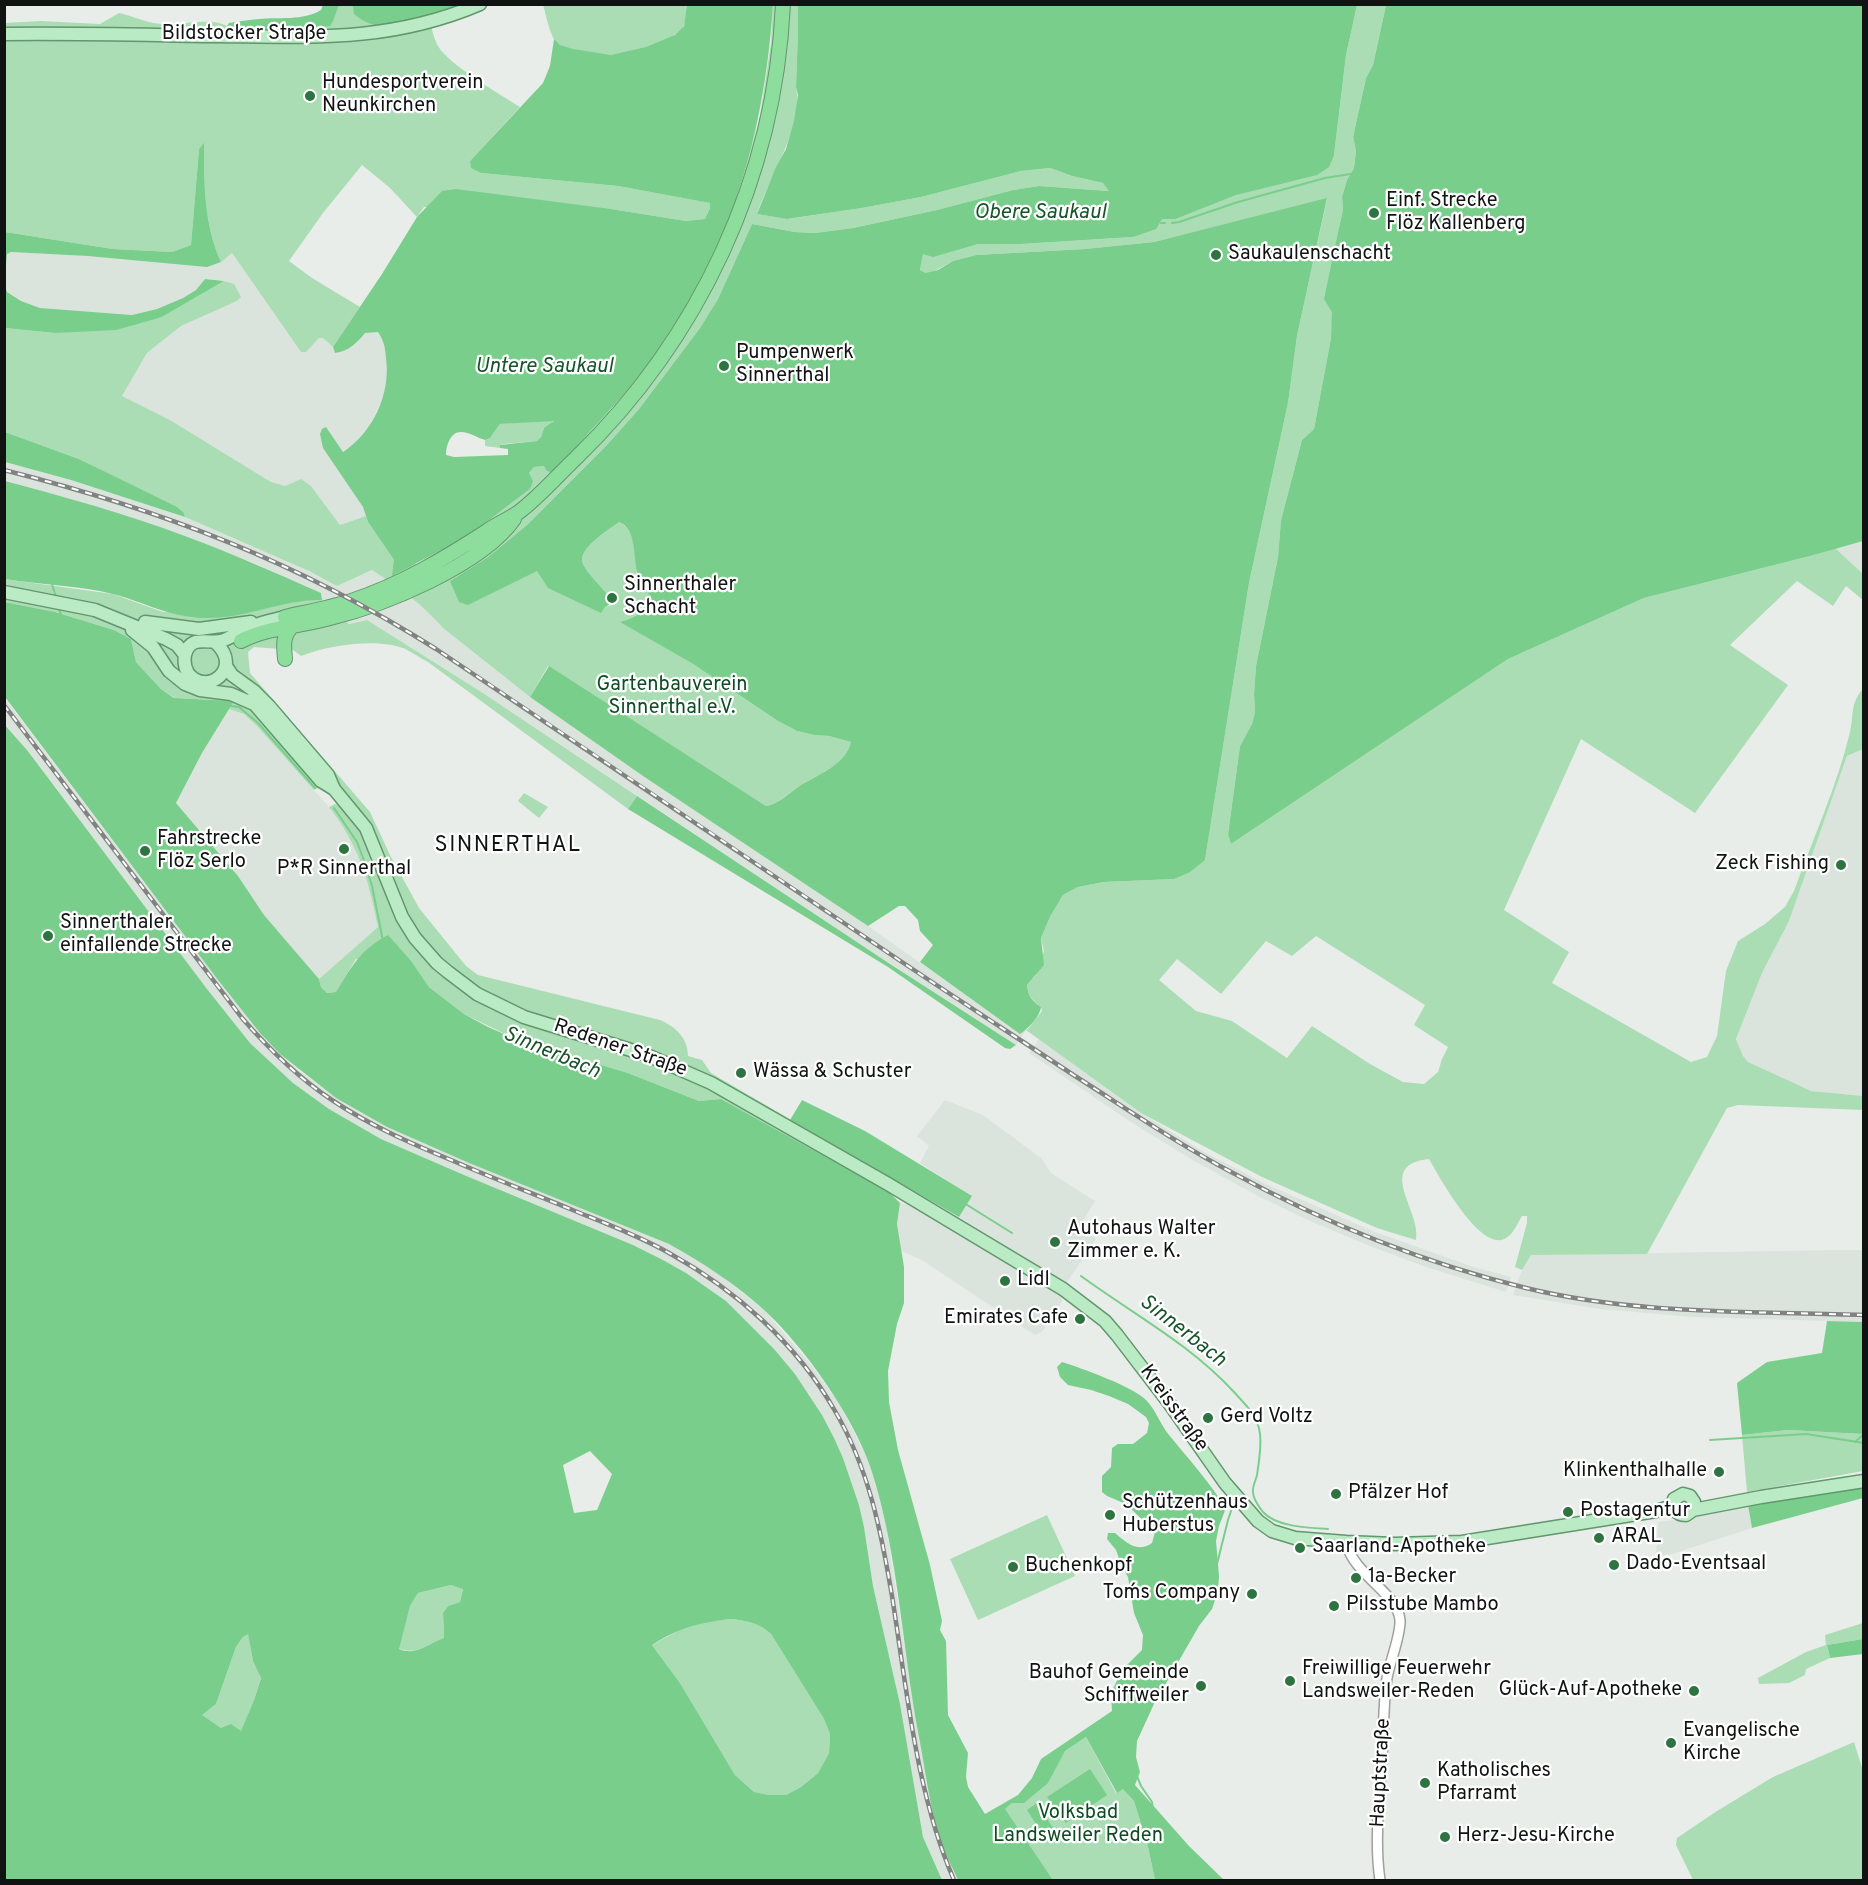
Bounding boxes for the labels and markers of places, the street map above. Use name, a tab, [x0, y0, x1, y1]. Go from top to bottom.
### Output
place label: Hundesportverein Neunkirchen	[322, 72, 484, 119]
marker: Hundesportverein Neunkirchen	[303, 89, 317, 103]
place label: Einf. Strecke Flöz Kallenberg	[1386, 190, 1525, 237]
marker: Einf. Strecke Flöz Kallenberg	[1367, 206, 1381, 220]
place label: Saukaulenschacht	[1228, 243, 1391, 267]
marker: Saukaulenschacht	[1209, 248, 1223, 262]
place label: Pumpenwerk Sinnerthal	[736, 342, 854, 389]
marker: Pumpenwerk Sinnerthal	[717, 359, 731, 373]
place label: Sinnerthaler Schacht	[624, 574, 736, 621]
marker: Sinnerthaler Schacht	[605, 591, 619, 605]
place label: Fahrstrecke Flöz Serlo	[157, 828, 261, 875]
marker: P*R Sinnerthal	[337, 842, 351, 856]
marker: Fahrstrecke Flöz Serlo	[138, 844, 152, 858]
place label: Zeck Fishing	[1715, 853, 1829, 877]
place label: P*R Sinnerthal	[277, 858, 411, 882]
marker: Zeck Fishing	[1834, 858, 1848, 872]
place label: Sinnerthaler einfallende Strecke	[60, 912, 232, 959]
marker: Sinnerthaler einfallende Strecke	[41, 929, 55, 943]
place label: Wässa & Schuster	[753, 1061, 911, 1085]
marker: Wässa & Schuster	[734, 1066, 748, 1080]
place label: Autohaus Walter Zimmer e. K.	[1067, 1218, 1216, 1265]
marker: Autohaus Walter Zimmer e. K.	[1048, 1235, 1062, 1249]
place label: Lidl	[1017, 1269, 1050, 1293]
marker: Lidl	[998, 1274, 1012, 1288]
place label: Emirates Cafe	[944, 1307, 1068, 1331]
marker: Emirates Cafe	[1073, 1312, 1087, 1326]
place label: Gerd Voltz	[1220, 1406, 1313, 1430]
marker: Gerd Voltz	[1201, 1411, 1215, 1425]
place label: Klinkenthalhalle	[1563, 1460, 1707, 1484]
marker: Klinkenthalhalle	[1712, 1465, 1726, 1479]
place label: Pfälzer Hof	[1348, 1482, 1448, 1506]
marker: Pfälzer Hof	[1329, 1487, 1343, 1501]
place label: Schützenhaus Huberstus	[1122, 1492, 1248, 1539]
place label: Postagentur	[1580, 1500, 1690, 1524]
marker: Postagentur	[1561, 1505, 1575, 1519]
marker: Schützenhaus Huberstus	[1103, 1508, 1117, 1522]
place label: ARAL	[1611, 1526, 1661, 1550]
marker: ARAL	[1592, 1531, 1606, 1545]
place label: Saarland-Apotheke	[1312, 1536, 1486, 1560]
marker: Saarland-Apotheke	[1293, 1541, 1307, 1555]
place label: Dado-Eventsaal	[1626, 1553, 1766, 1577]
place label: Buchenkopf	[1025, 1555, 1132, 1579]
marker: Dado-Eventsaal	[1607, 1558, 1621, 1572]
marker: Buchenkopf	[1006, 1560, 1020, 1574]
place label: 1a-Becker	[1368, 1566, 1456, 1590]
marker: 1a-Becker	[1349, 1571, 1363, 1585]
place label: Tom´s Company	[1103, 1582, 1240, 1606]
marker: Tom´s Company	[1245, 1587, 1259, 1601]
place label: Pilsstube Mambo	[1346, 1594, 1499, 1618]
marker: Pilsstube Mambo	[1327, 1599, 1341, 1613]
place label: Freiwillige Feuerwehr Landsweiler-Reden	[1302, 1658, 1491, 1705]
place label: Bauhof Gemeinde Schiffweiler	[1029, 1662, 1189, 1709]
marker: Freiwillige Feuerwehr Landsweiler-Reden	[1283, 1674, 1297, 1688]
marker: Bauhof Gemeinde Schiffweiler	[1194, 1679, 1208, 1693]
place label: Glück-Auf-Apotheke	[1498, 1679, 1682, 1703]
marker: Glück-Auf-Apotheke	[1687, 1684, 1701, 1698]
place label: Evangelische Kirche	[1683, 1720, 1800, 1767]
marker: Evangelische Kirche	[1664, 1736, 1678, 1750]
place label: Katholisches Pfarramt	[1437, 1760, 1551, 1807]
marker: Katholisches Pfarramt	[1418, 1776, 1432, 1790]
place label: Herz-Jesu-Kirche	[1457, 1825, 1615, 1849]
marker: Herz-Jesu-Kirche	[1438, 1830, 1452, 1844]

